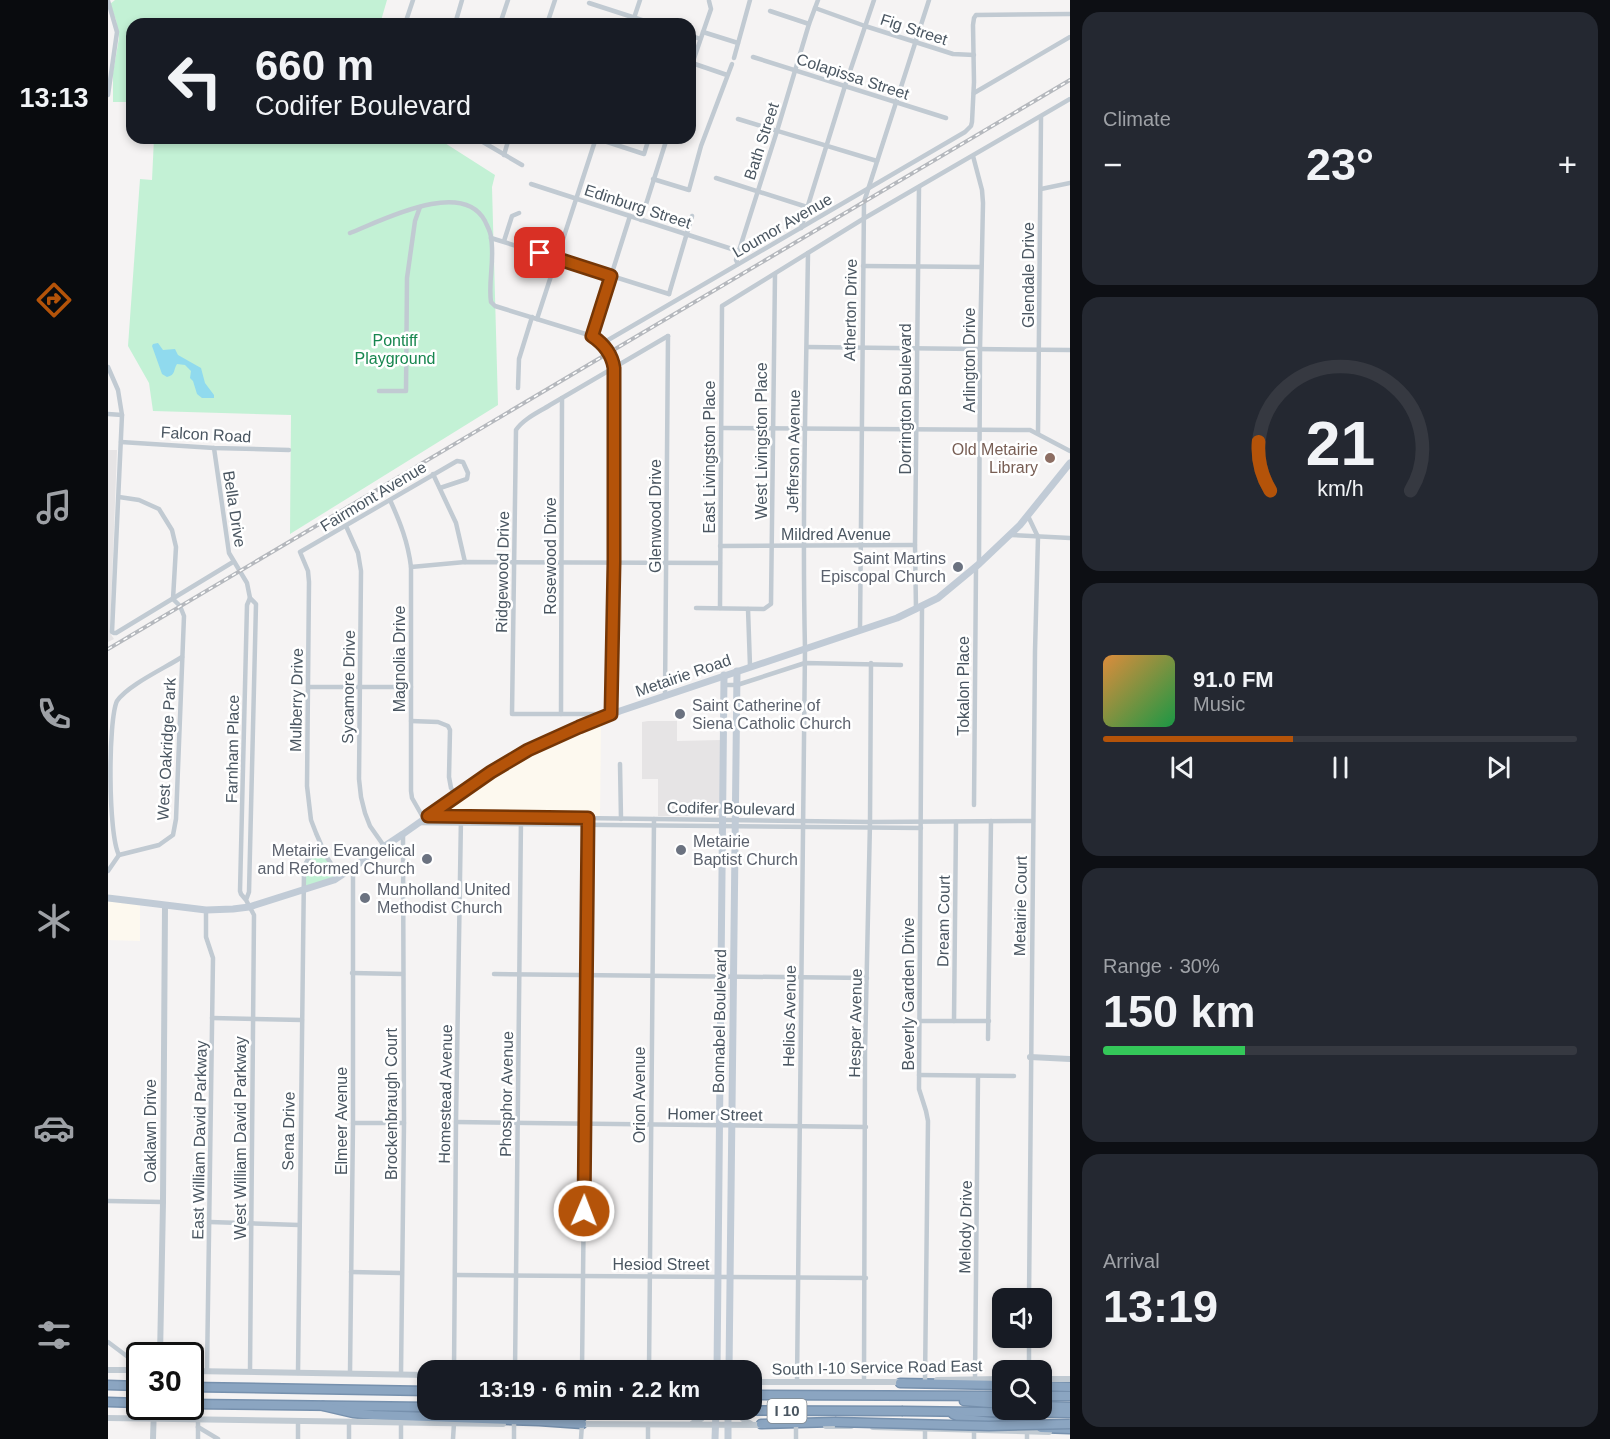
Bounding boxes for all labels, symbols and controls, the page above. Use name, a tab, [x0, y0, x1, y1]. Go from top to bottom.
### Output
street label: Fig Street	[878, 11, 950, 48]
icon: left	[156, 42, 234, 120]
text: 660 m	[255, 42, 374, 89]
street label: Colapissa Street	[794, 50, 912, 103]
text: 13:13	[19, 83, 89, 113]
text: Codifer Boulevard	[255, 91, 471, 121]
street label: Bath Street	[741, 100, 782, 182]
text: Climate	[1103, 108, 1171, 130]
text: 23°	[1306, 139, 1374, 190]
text: −	[1103, 146, 1122, 183]
text: +	[1558, 146, 1577, 183]
street label: Edinburg Street	[582, 181, 694, 232]
street label: Loumor Avenue	[730, 190, 835, 261]
street label: Glendale Drive	[1020, 222, 1037, 328]
pin	[514, 227, 565, 278]
icon: arrive	[523, 236, 556, 269]
street label: Atherton Drive	[841, 259, 860, 361]
icon: directions	[33, 279, 75, 321]
street label: Arlington Drive	[961, 307, 978, 412]
street label: Dorrington Boulevard	[897, 323, 914, 475]
park label: Pontiff Playground	[355, 332, 435, 367]
street label: West Livingston Place	[753, 362, 770, 520]
street label: East Livingston Place	[701, 380, 718, 533]
street label: Jefferson Avenue	[784, 389, 803, 513]
text: 21	[1305, 409, 1375, 478]
street label: Falcon Road	[160, 424, 252, 445]
place label: Old Metairie Library	[952, 441, 1038, 476]
marker: Old Metairie Library	[1043, 451, 1057, 465]
street label: Fairmont Avenue	[317, 458, 429, 535]
street label: Glenwood Drive	[647, 459, 664, 573]
street label: Bella Drive	[220, 470, 249, 549]
text: km/h	[1317, 478, 1363, 502]
icon: music	[33, 486, 75, 528]
street label: Rosewood Drive	[542, 497, 559, 615]
street label: Ridgewood Drive	[493, 511, 512, 633]
street label: Mildred Avenue	[781, 526, 891, 543]
place label: Saint Martins Episcopal Church	[821, 550, 946, 585]
marker: Saint Martins Episcopal Church	[951, 560, 965, 574]
street label: Magnolia Drive	[391, 606, 408, 712]
street label: Sycamore Drive	[339, 630, 358, 744]
street label: Tokalon Place	[955, 636, 972, 736]
street label: Mulberry Drive	[287, 648, 306, 752]
street label: Metairie Road	[633, 651, 733, 700]
text: 91.0 FM	[1193, 667, 1274, 692]
street label: West Oakridge Park	[154, 676, 179, 821]
icon: phone	[33, 693, 75, 735]
text: Music	[1193, 693, 1245, 715]
street label: Farnham Place	[223, 695, 242, 803]
place label: Saint Catherine of Siena Catholic Church	[692, 697, 851, 732]
marker: Saint Catherine of Siena Catholic Church	[673, 707, 687, 721]
icon: previous	[1166, 751, 1199, 784]
icon: pause	[1324, 751, 1357, 784]
icon: next	[1482, 751, 1515, 784]
street label: Codifer Boulevard	[667, 799, 795, 818]
place label: Metairie Baptist Church	[693, 833, 798, 868]
place label: Metairie Evangelical and Reformed Church	[258, 842, 415, 877]
marker: Metairie Baptist Church	[674, 843, 688, 857]
marker: Metairie Evangelical and Reformed Church	[420, 852, 434, 866]
street label: Metairie Court	[1011, 855, 1030, 956]
street label: Dream Court	[934, 875, 953, 967]
place label: Munholland United Methodist Church	[377, 881, 510, 916]
marker: Munholland United Methodist Church	[358, 891, 372, 905]
icon: climate	[33, 900, 75, 942]
street label: Beverly Garden Drive	[900, 917, 917, 1070]
street label: Bonnabel Boulevard	[710, 949, 729, 1093]
text: Range · 30%	[1103, 955, 1220, 977]
street label: Helios Avenue	[780, 965, 799, 1067]
street label: Hesper Avenue	[846, 968, 865, 1078]
text: 150 km	[1103, 986, 1256, 1037]
street label: Homestead Avenue	[436, 1024, 455, 1164]
street label: Brockenbraugh Court	[383, 1027, 400, 1180]
street label: Phosphor Avenue	[497, 1031, 516, 1157]
street label: West William David Parkway	[232, 1036, 249, 1240]
street label: East William David Parkway	[189, 1040, 210, 1240]
street label: Orion Avenue	[631, 1047, 648, 1143]
street label: Elmeer Avenue	[333, 1067, 350, 1175]
street label: Oaklawn Drive	[142, 1079, 159, 1183]
street label: Sena Drive	[279, 1091, 298, 1171]
street label: Homer Street	[667, 1105, 763, 1124]
icon: car	[33, 1107, 75, 1149]
position arrow	[552, 1179, 616, 1243]
street label: Melody Drive	[956, 1180, 975, 1274]
text: Arrival	[1103, 1250, 1160, 1272]
street label: Hesiod Street	[613, 1256, 710, 1273]
text: 13:19	[1103, 1281, 1218, 1332]
map controls	[992, 1288, 1052, 1420]
button: sound	[992, 1288, 1052, 1348]
icon: filters	[33, 1314, 75, 1356]
speed limit sign: 30	[126, 1342, 204, 1420]
street label: South I-10 Service Road East	[771, 1357, 983, 1378]
button: search	[992, 1360, 1052, 1420]
text: 13:19 · 6 min · 2.2 km	[479, 1377, 700, 1402]
road number: I 10	[768, 1399, 806, 1423]

